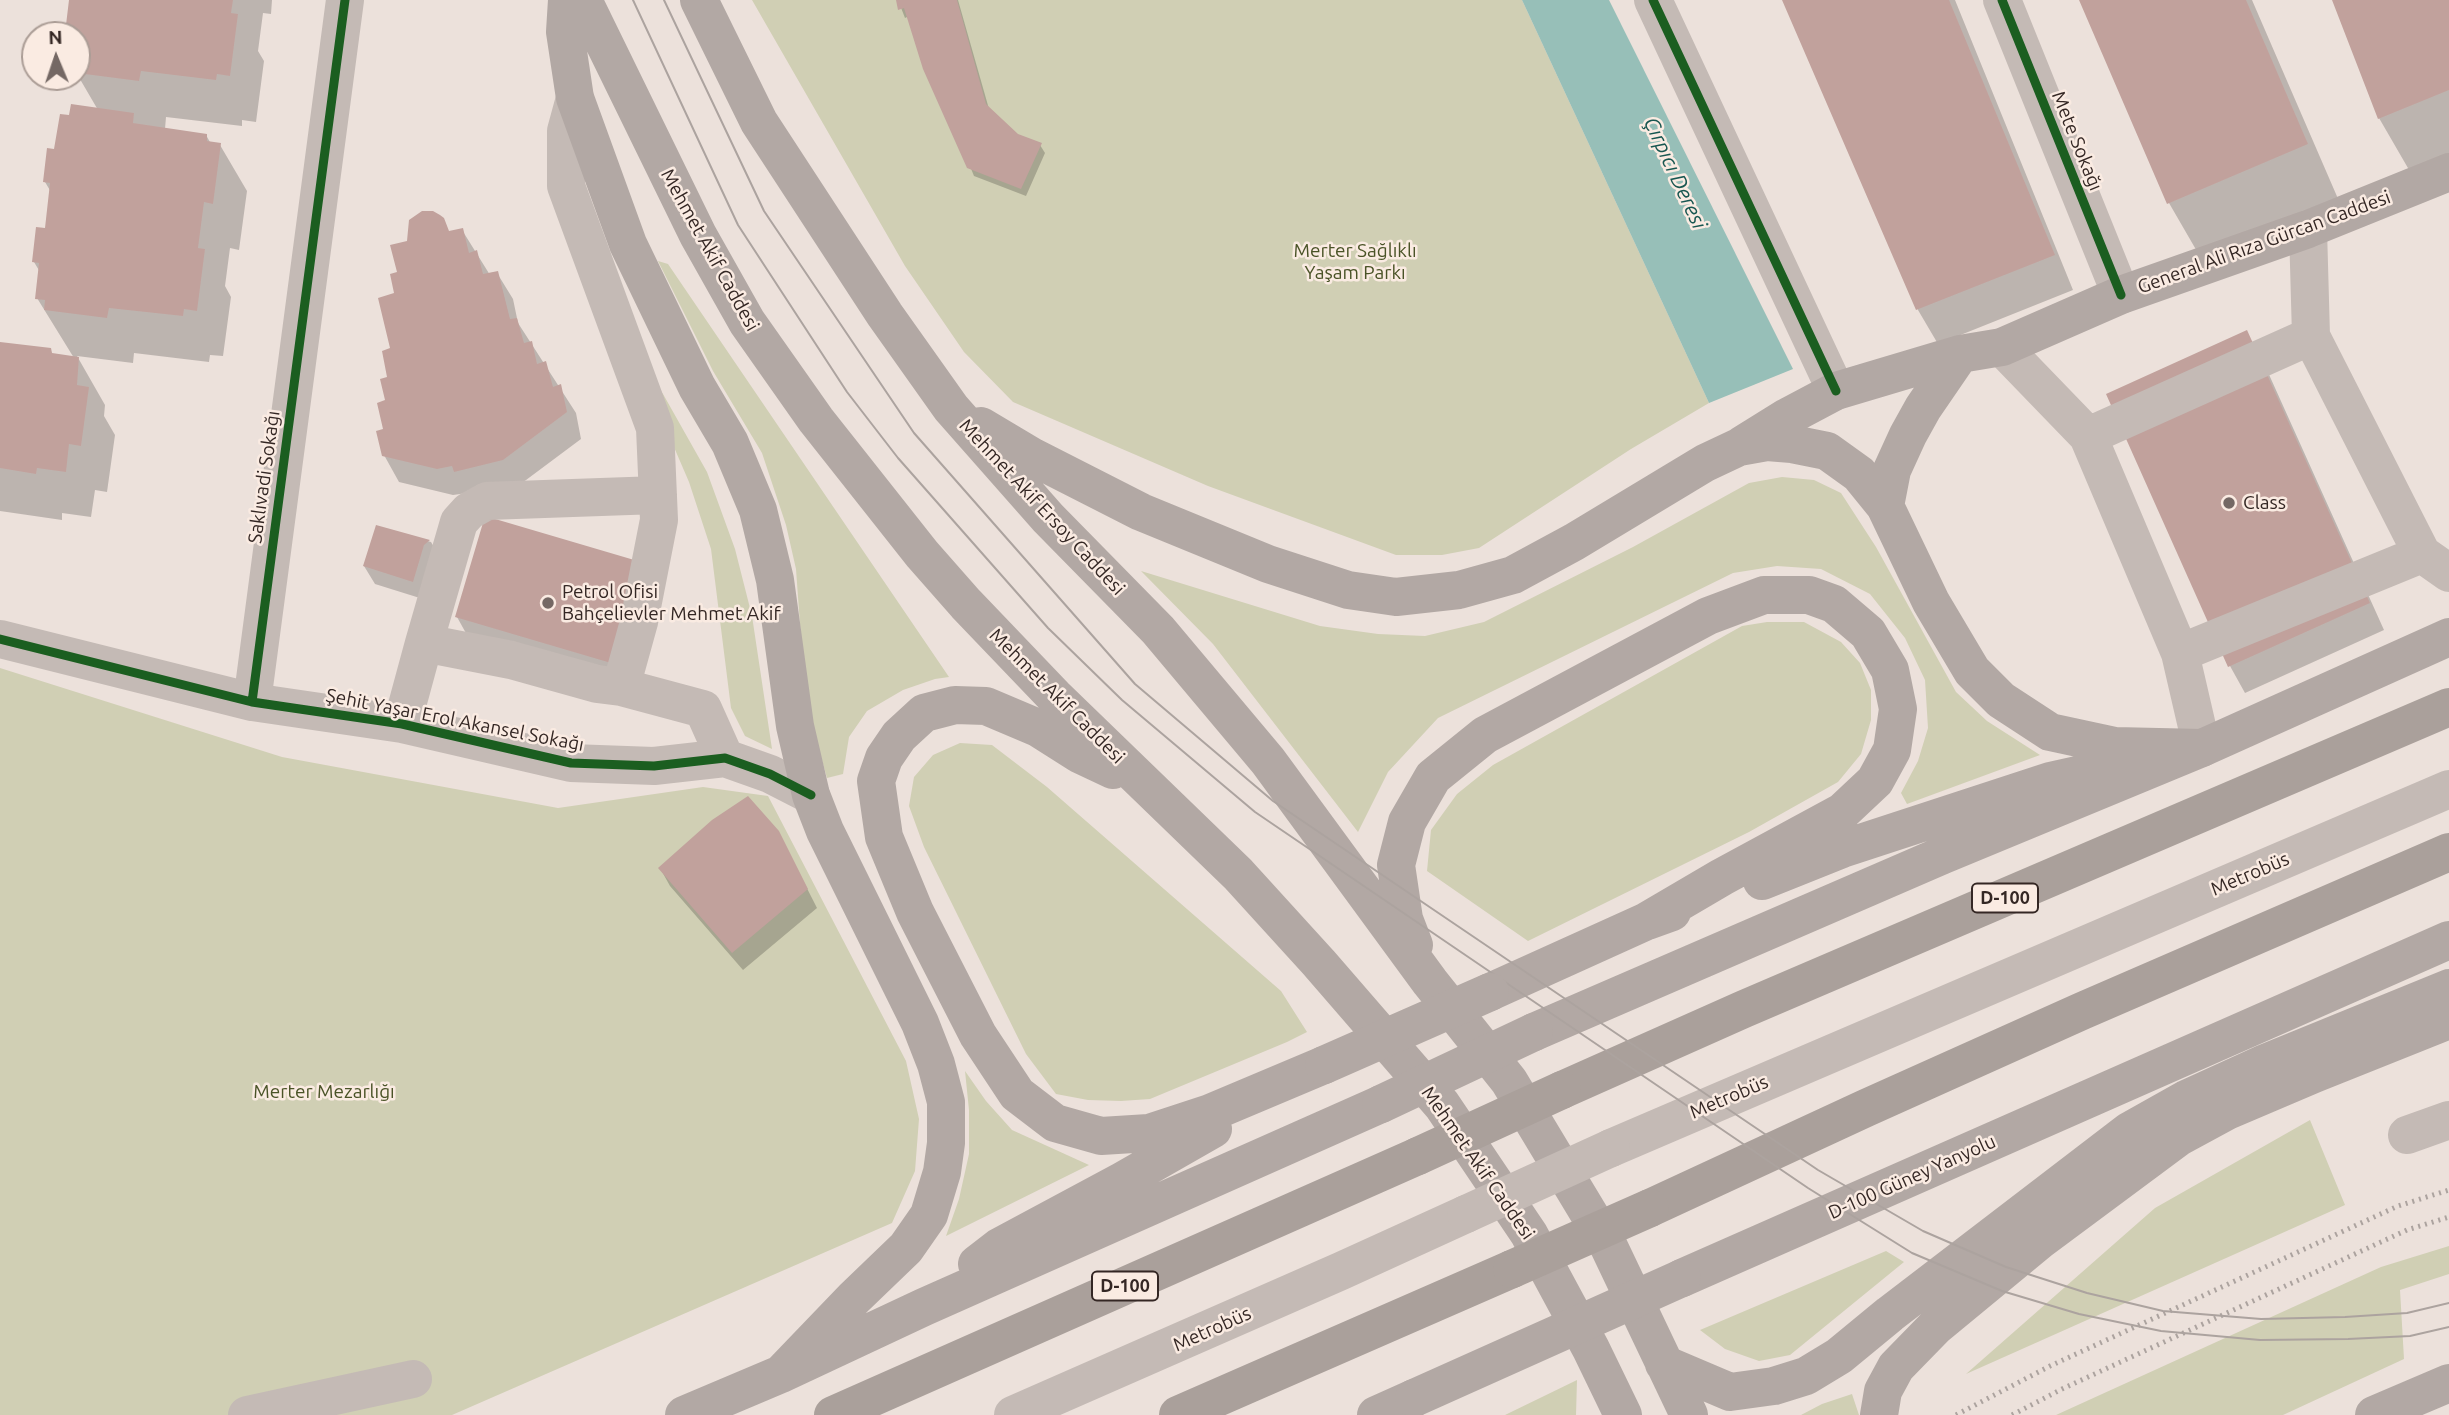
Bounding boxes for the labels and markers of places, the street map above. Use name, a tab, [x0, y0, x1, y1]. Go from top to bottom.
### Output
place label: Class	[2243, 492, 2286, 514]
marker: Class	[2221, 495, 2237, 511]
place label: Petrol Ofisi Bahçelievler Mehmet Akif	[562, 581, 781, 625]
marker: Petrol Ofisi Bahçelievler Mehmet Akif	[540, 595, 556, 611]

